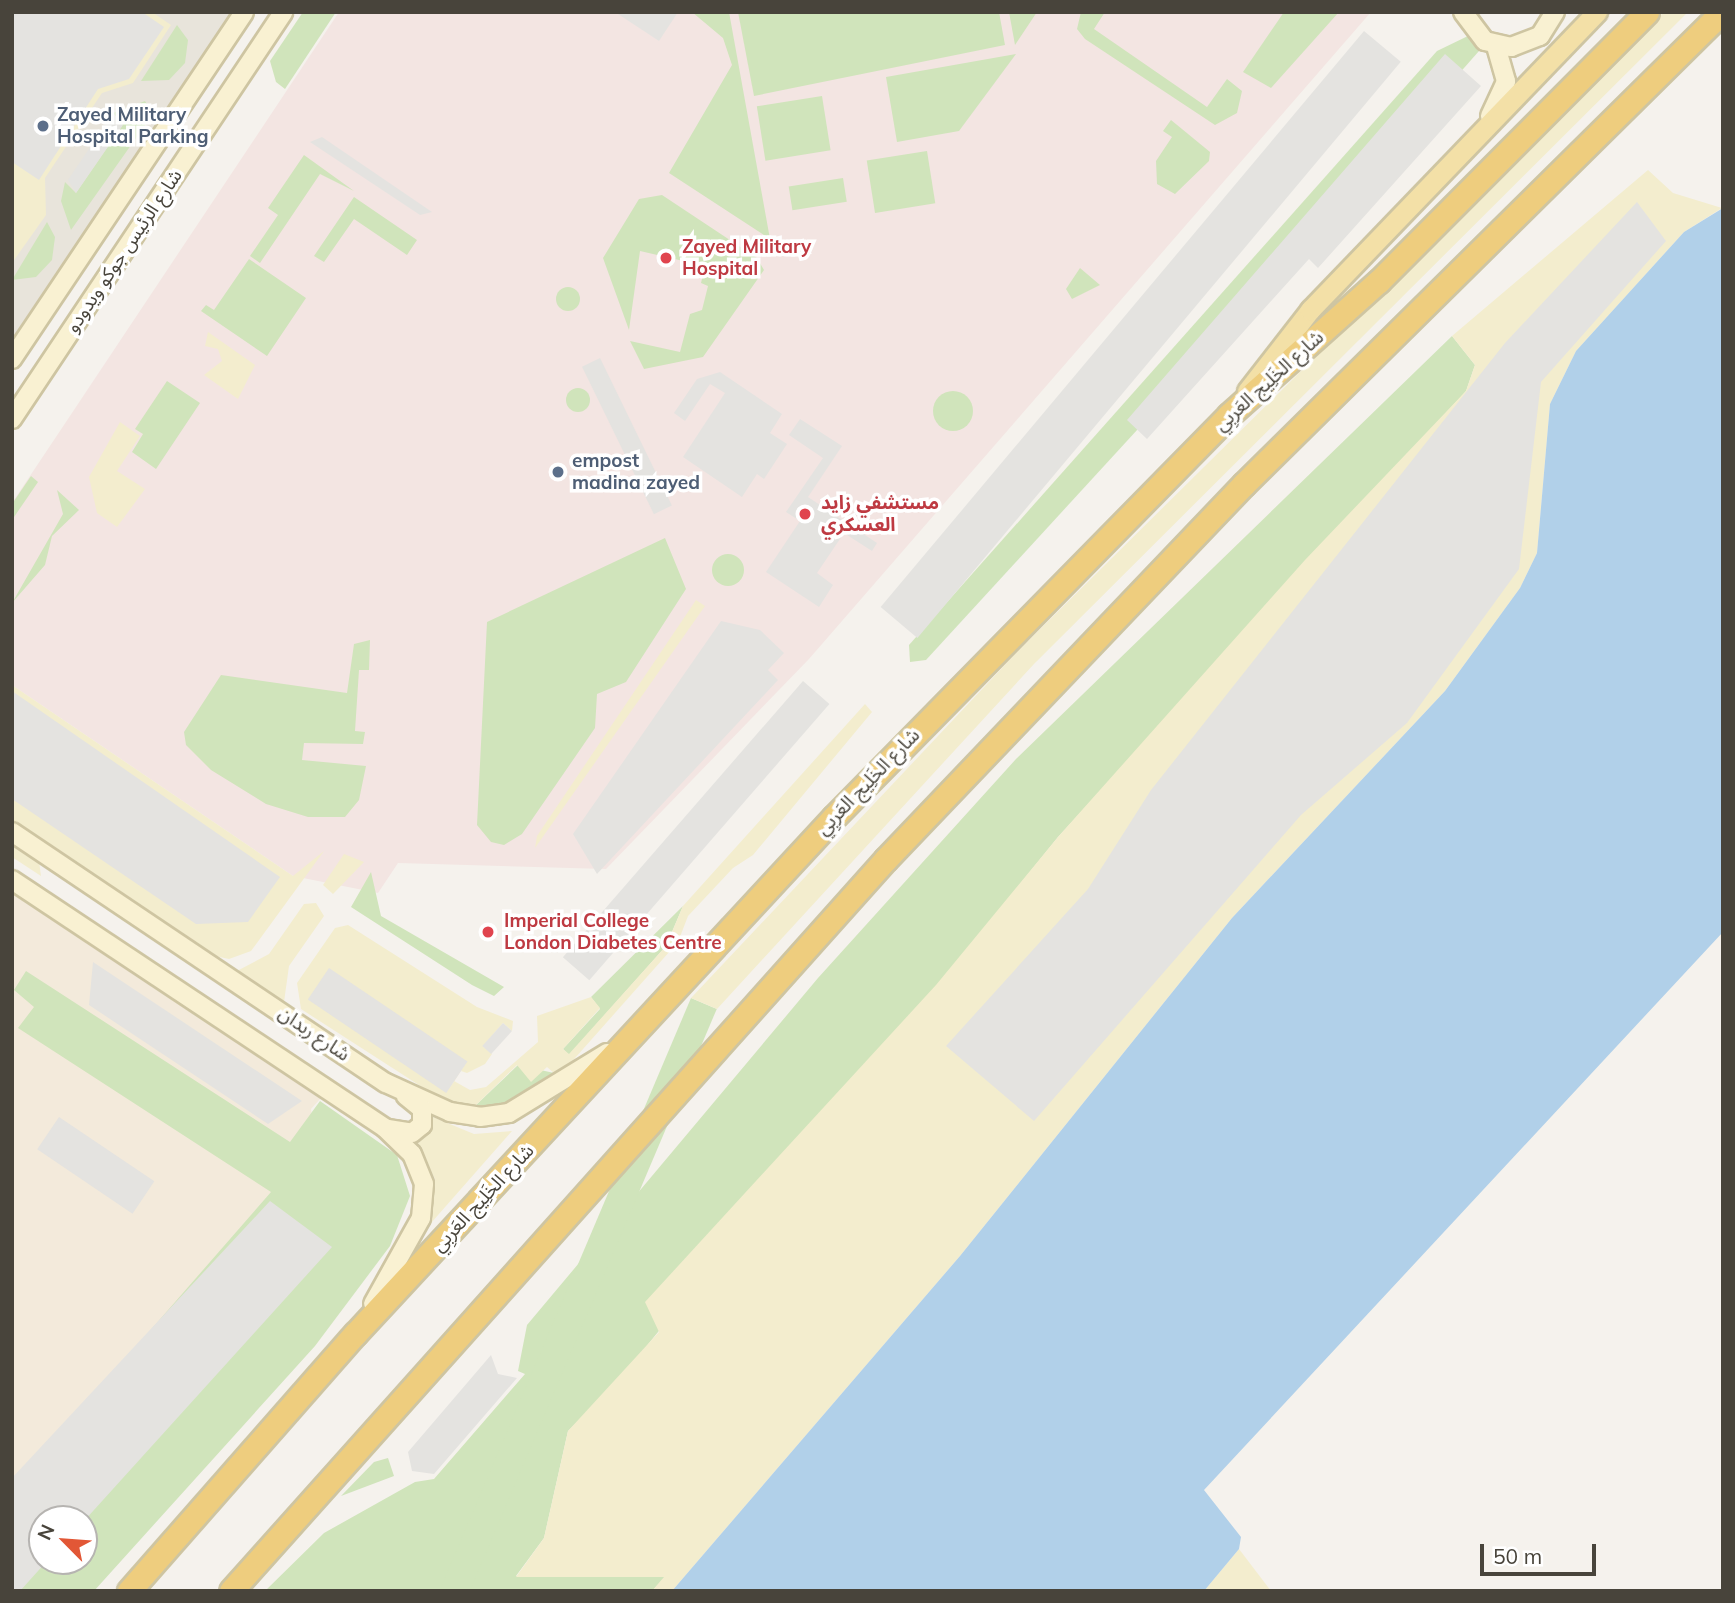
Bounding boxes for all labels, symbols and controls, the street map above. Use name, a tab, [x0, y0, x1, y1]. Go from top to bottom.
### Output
place label: Zayed Military Hospital Parking	[57, 104, 209, 148]
marker: Zayed Military Hospital Parking	[35, 118, 51, 134]
street label: شارع الرئيس جوكو ويدودو	[61, 165, 187, 337]
place label: Zayed Military Hospital	[682, 236, 811, 280]
marker: Zayed Military Hospital	[656, 248, 676, 268]
street label: شارع الخَلِيج العَربِي	[1210, 326, 1328, 436]
place label: empost madina zayed	[572, 450, 700, 494]
marker: empost madina zayed	[550, 464, 566, 480]
place label: مستشفي زايد العسكري	[821, 492, 939, 536]
marker: مستشفي زايد العسكري	[795, 504, 815, 524]
street label: شارع الخَلِيج العَربِي	[812, 724, 924, 840]
place label: Imperial College London Diabetes Centre	[504, 910, 722, 954]
marker: Imperial College London Diabetes Centre	[478, 922, 498, 942]
street label: شارع ربدان	[274, 1002, 354, 1066]
street label: شارع الخَلِيج العَربِي	[427, 1139, 539, 1257]
north arrow	[28, 1505, 98, 1575]
text: N	[32, 1520, 60, 1544]
scale bar	[1483, 1530, 1598, 1574]
text: 50 m	[1493, 1543, 1542, 1569]

